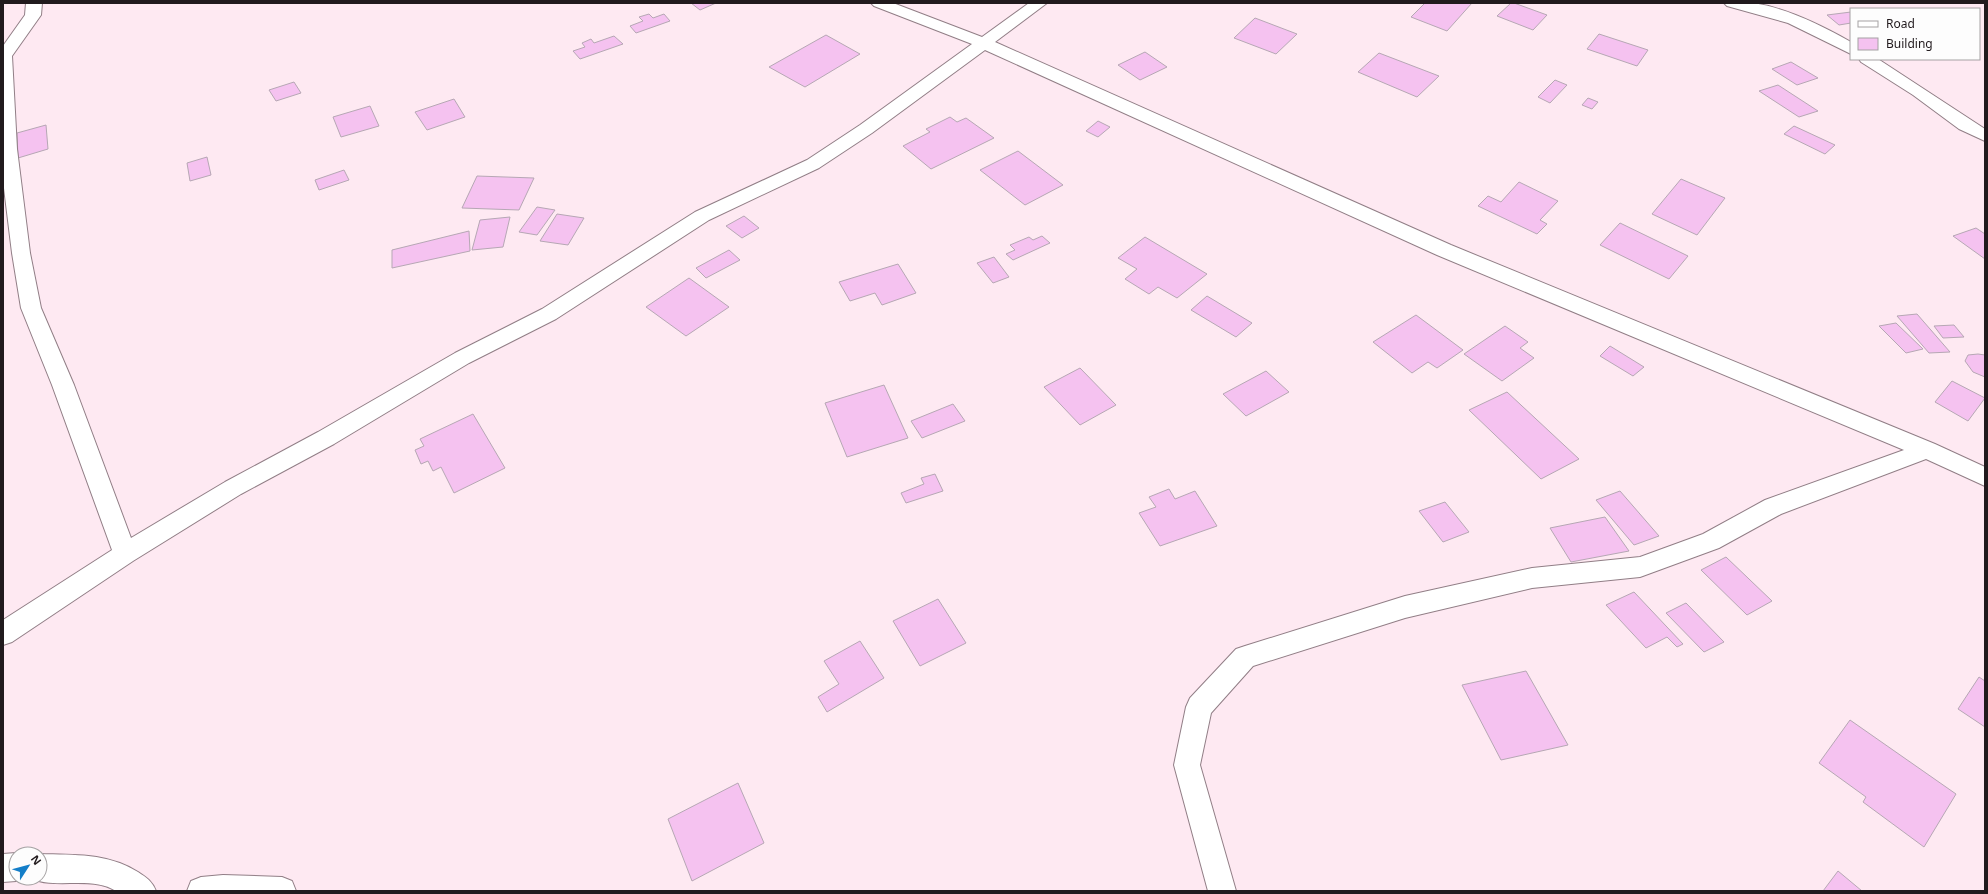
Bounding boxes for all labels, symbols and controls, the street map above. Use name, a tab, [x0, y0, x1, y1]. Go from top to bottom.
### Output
legend	[1850, 8, 1980, 60]
text: Road	[1886, 15, 1915, 32]
text: Building	[1886, 35, 1933, 52]
north arrow	[8, 846, 48, 886]
text: N	[28, 852, 45, 868]

